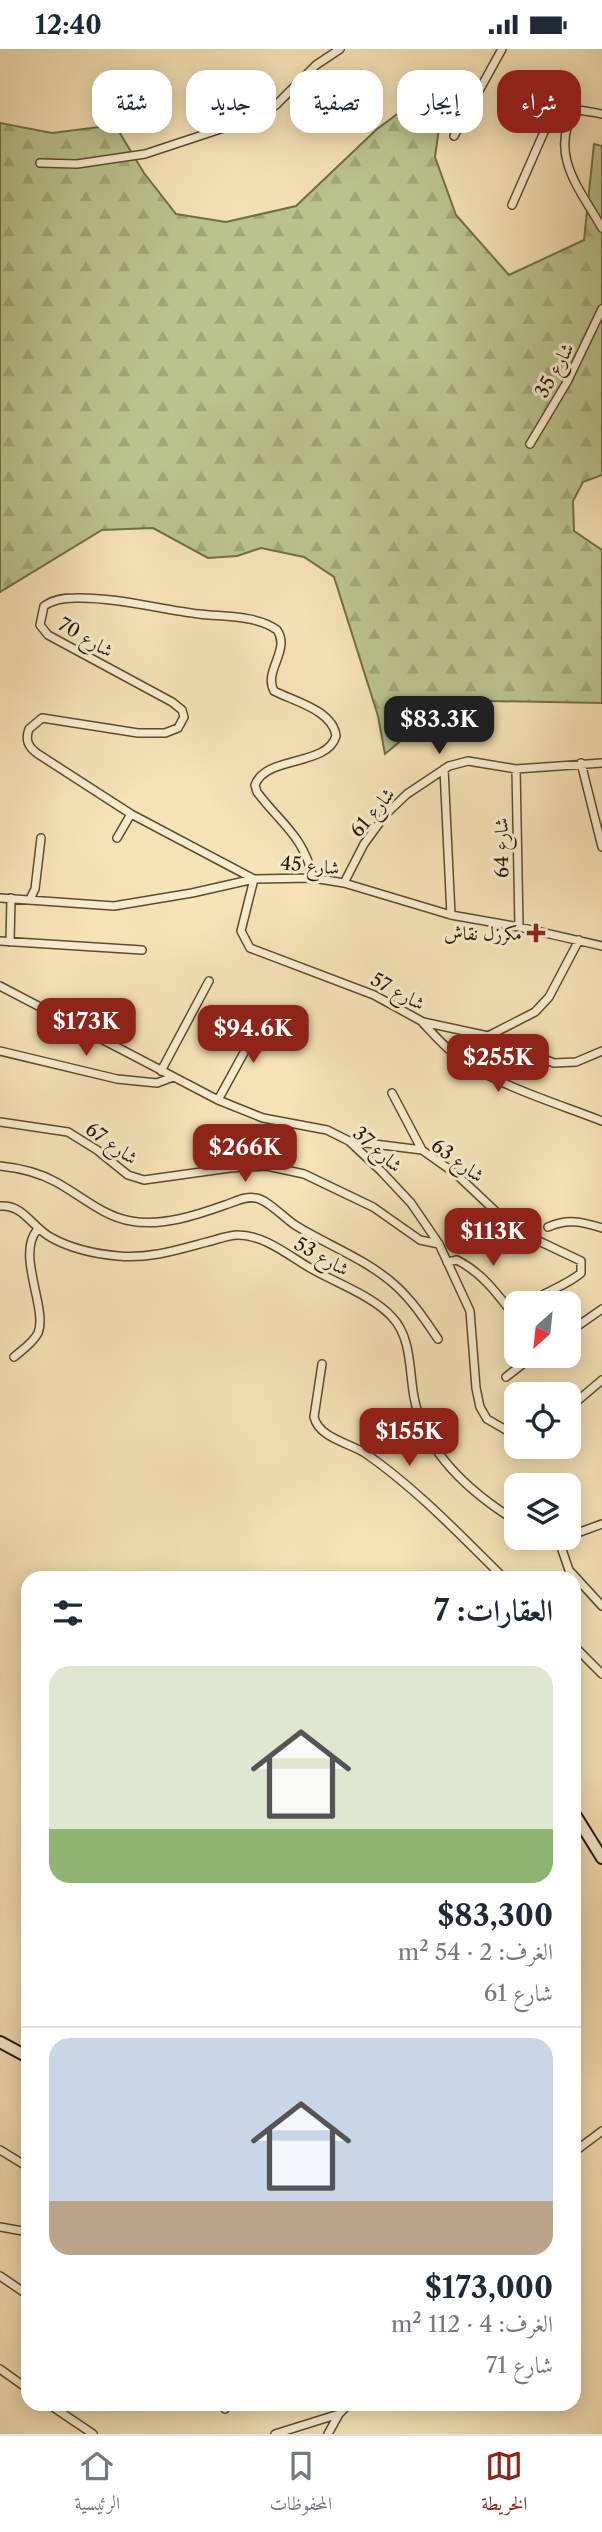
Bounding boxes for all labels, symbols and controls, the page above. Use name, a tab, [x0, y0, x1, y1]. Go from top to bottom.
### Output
text: 12:40	[35, 9, 102, 41]
chip: شقة	[92, 70, 172, 133]
chip: جديد	[186, 70, 276, 133]
chip: تصفية	[290, 70, 383, 133]
chip: إيجار	[397, 70, 483, 133]
chip: شراء	[497, 70, 581, 133]
street label: شارع 35	[530, 339, 582, 403]
street label: شارع 70	[52, 613, 117, 666]
pin: $83.3K	[382, 697, 496, 756]
text: $83.3K	[400, 705, 478, 733]
street label: شارع 61	[345, 783, 403, 844]
street label: شارع 64	[489, 818, 518, 878]
street label: شارع 45	[279, 851, 341, 884]
place label: مكرزل نقاش	[444, 922, 522, 946]
marker: مكرزل نقاش	[528, 925, 544, 941]
street label: شارع 57	[365, 968, 429, 1019]
pin: $173K	[37, 999, 135, 1058]
pin: $94.6K	[196, 1005, 310, 1065]
text: $173K	[53, 1007, 119, 1035]
text: $94.6K	[214, 1014, 292, 1042]
pin: $255K	[449, 1035, 547, 1094]
text: $255K	[463, 1043, 533, 1071]
street label: شارع 67	[79, 1117, 142, 1173]
street label: شارع 37	[346, 1122, 407, 1180]
pin: $266K	[196, 1125, 294, 1184]
text: $266K	[209, 1133, 281, 1161]
street label: شارع 63	[424, 1134, 489, 1190]
pin: $113K	[444, 1209, 542, 1268]
text: $113K	[461, 1217, 525, 1245]
street label: شارع 53	[289, 1232, 353, 1284]
north arrow	[504, 1291, 581, 1369]
map controls	[504, 1291, 581, 1550]
button: locate	[504, 1382, 581, 1459]
pin: $155K	[360, 1409, 458, 1468]
text: $155K	[376, 1417, 442, 1445]
button: layers	[504, 1473, 581, 1550]
text: العقارات: 7	[434, 1592, 553, 1629]
icon: filters	[49, 1594, 87, 1632]
icon: home	[238, 1711, 364, 1837]
text: $83,300	[437, 1897, 553, 1934]
text: الغرف: 2 · 54 m²	[398, 1938, 553, 1966]
text: شارع 61	[484, 1979, 553, 2007]
icon: home	[238, 2083, 364, 2209]
text: $173,000	[425, 2269, 553, 2306]
text: الغرف: 4 · 112 m²	[391, 2310, 553, 2338]
text: شارع 71	[486, 2351, 553, 2379]
tab: الرئيسية	[75, 2447, 120, 2522]
tab: المحفوظات	[269, 2447, 332, 2522]
tab: الخريطة	[481, 2447, 527, 2522]

